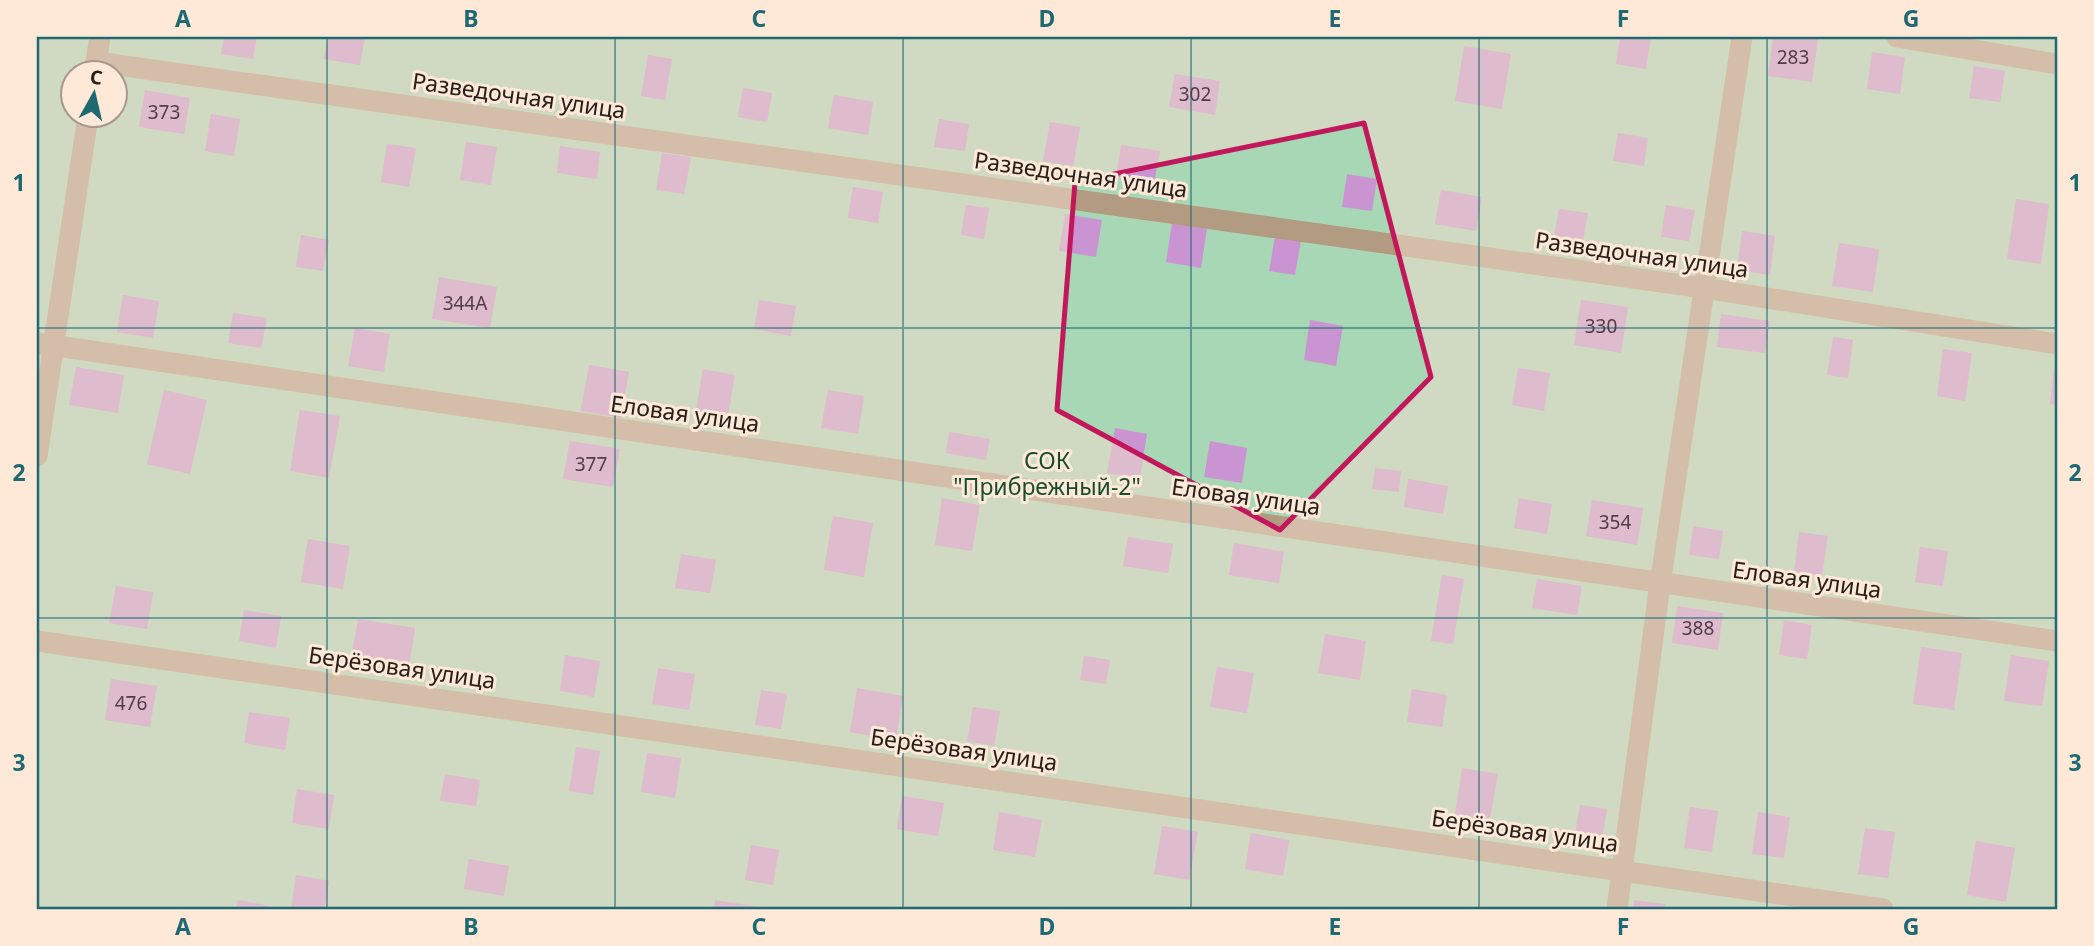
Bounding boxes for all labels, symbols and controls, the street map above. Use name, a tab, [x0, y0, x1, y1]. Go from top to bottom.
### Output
text: A	[175, 2, 191, 34]
text: B	[463, 2, 479, 34]
text: C	[752, 2, 767, 34]
text: D	[1039, 2, 1055, 34]
text: E	[1329, 2, 1341, 34]
text: F	[1617, 2, 1629, 34]
text: G	[1903, 2, 1919, 34]
house number: 283	[1777, 44, 1809, 70]
north arrow	[60, 60, 130, 130]
text: С	[88, 63, 104, 91]
street label: Разведочная улица	[410, 64, 628, 126]
house number: 302	[1179, 81, 1211, 107]
house number: 373	[148, 99, 180, 125]
street label: Разведочная улица	[972, 143, 1190, 205]
text: 1	[12, 166, 26, 198]
text: 1	[2068, 166, 2082, 198]
street label: Разведочная улица	[1533, 223, 1751, 285]
house number: 344А	[443, 290, 488, 316]
house number: 330	[1585, 313, 1617, 339]
street label: Еловая улица	[608, 387, 762, 439]
park label: СОК "Прибрежный-2"	[953, 444, 1141, 502]
house number: 377	[575, 451, 607, 477]
text: 2	[12, 456, 26, 488]
text: 2	[2068, 456, 2082, 488]
street label: Еловая улица	[1169, 470, 1323, 522]
house number: 354	[1599, 509, 1631, 535]
street label: Еловая улица	[1730, 553, 1884, 605]
house number: 388	[1682, 615, 1714, 641]
street label: Берёзовая улица	[306, 638, 498, 696]
house number: 476	[115, 690, 147, 716]
street label: Берёзовая улица	[868, 720, 1060, 778]
text: 3	[12, 746, 26, 778]
text: 3	[2068, 746, 2082, 778]
street label: Берёзовая улица	[1429, 801, 1621, 859]
text: A	[175, 910, 191, 942]
text: B	[463, 910, 479, 942]
text: C	[752, 910, 767, 942]
text: D	[1039, 910, 1055, 942]
text: E	[1329, 910, 1341, 942]
text: F	[1617, 910, 1629, 942]
text: G	[1903, 910, 1919, 942]

